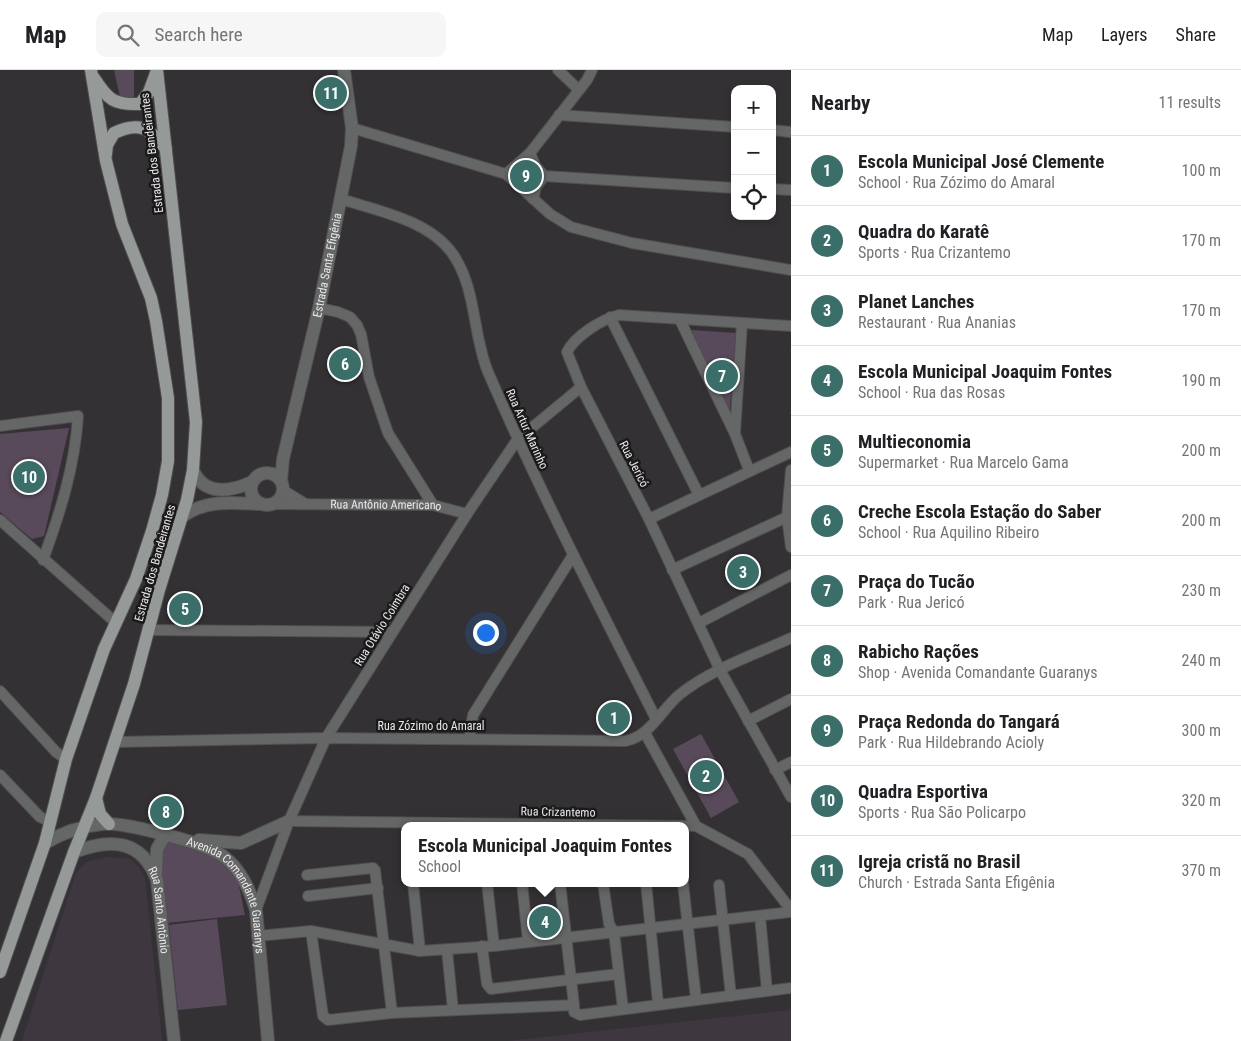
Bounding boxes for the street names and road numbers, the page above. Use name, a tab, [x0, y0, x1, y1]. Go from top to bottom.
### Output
street label: Estrada dos Bandeirantes	[138, 92, 166, 214]
street label: Estrada Santa Efigênia	[310, 211, 345, 319]
street label: Rua Artur Marinho	[503, 387, 551, 471]
street label: Rua Jericó	[616, 439, 652, 489]
street label: Rua Antônio Americano	[330, 497, 443, 514]
street label: Estrada dos Bandeirantes	[132, 503, 178, 623]
street label: Rua Otávio Coimbra	[351, 581, 413, 668]
street label: Rua Zózimo do Amaral	[378, 719, 484, 733]
street label: Rua Crizantemo	[520, 804, 596, 820]
street label: Avenida Comandante Guaranys	[185, 834, 267, 954]
street label: Rua Santo Antônio	[145, 864, 172, 954]

